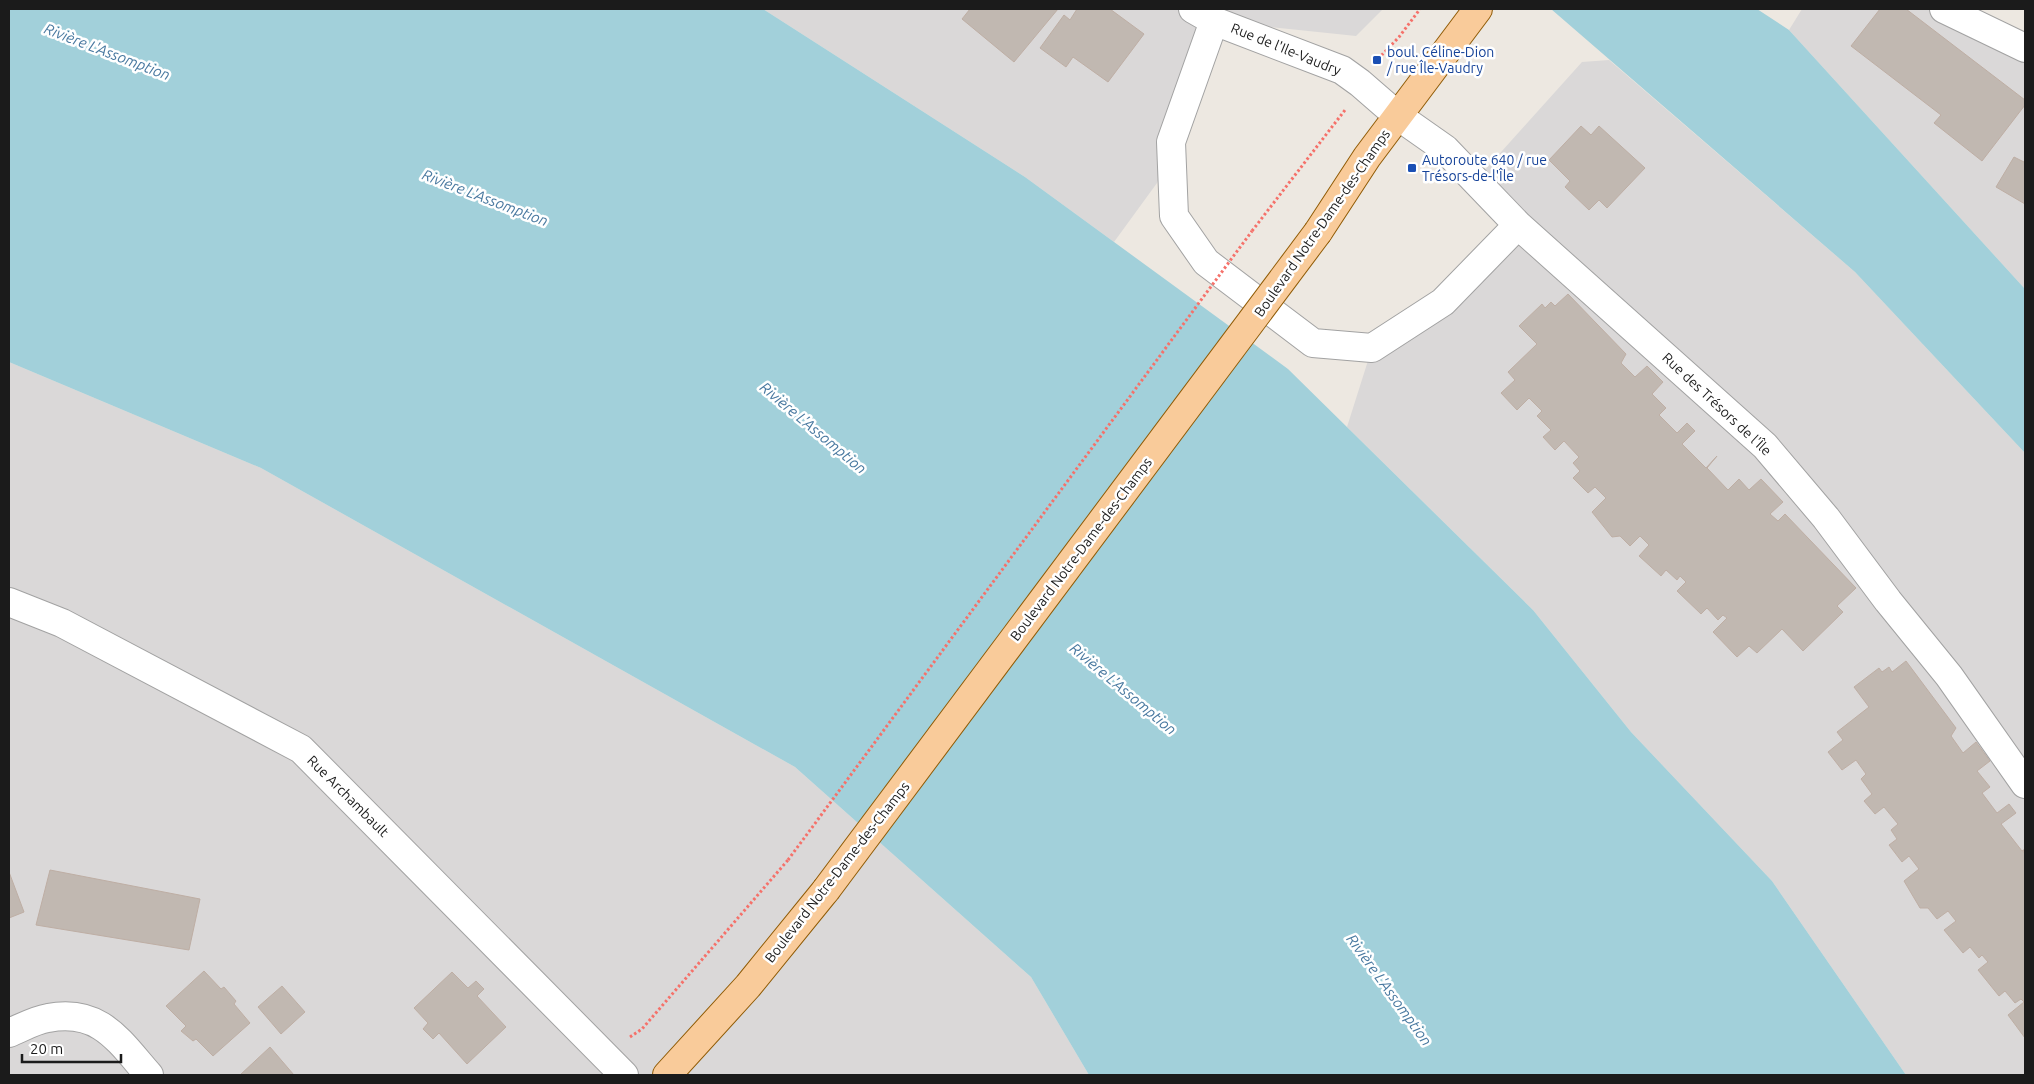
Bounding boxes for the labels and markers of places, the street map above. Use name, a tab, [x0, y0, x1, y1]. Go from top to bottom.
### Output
place label: boul. Céline-Dion / rue Île-Vaudry	[1386, 44, 1494, 76]
marker: boul. Céline-Dion / rue Île-Vaudry	[1371, 54, 1383, 66]
place label: Autoroute 640 / rue Trésors-de-l'Île	[1422, 152, 1547, 184]
marker: Autoroute 640 / rue Trésors-de-l'Île	[1406, 162, 1418, 174]

